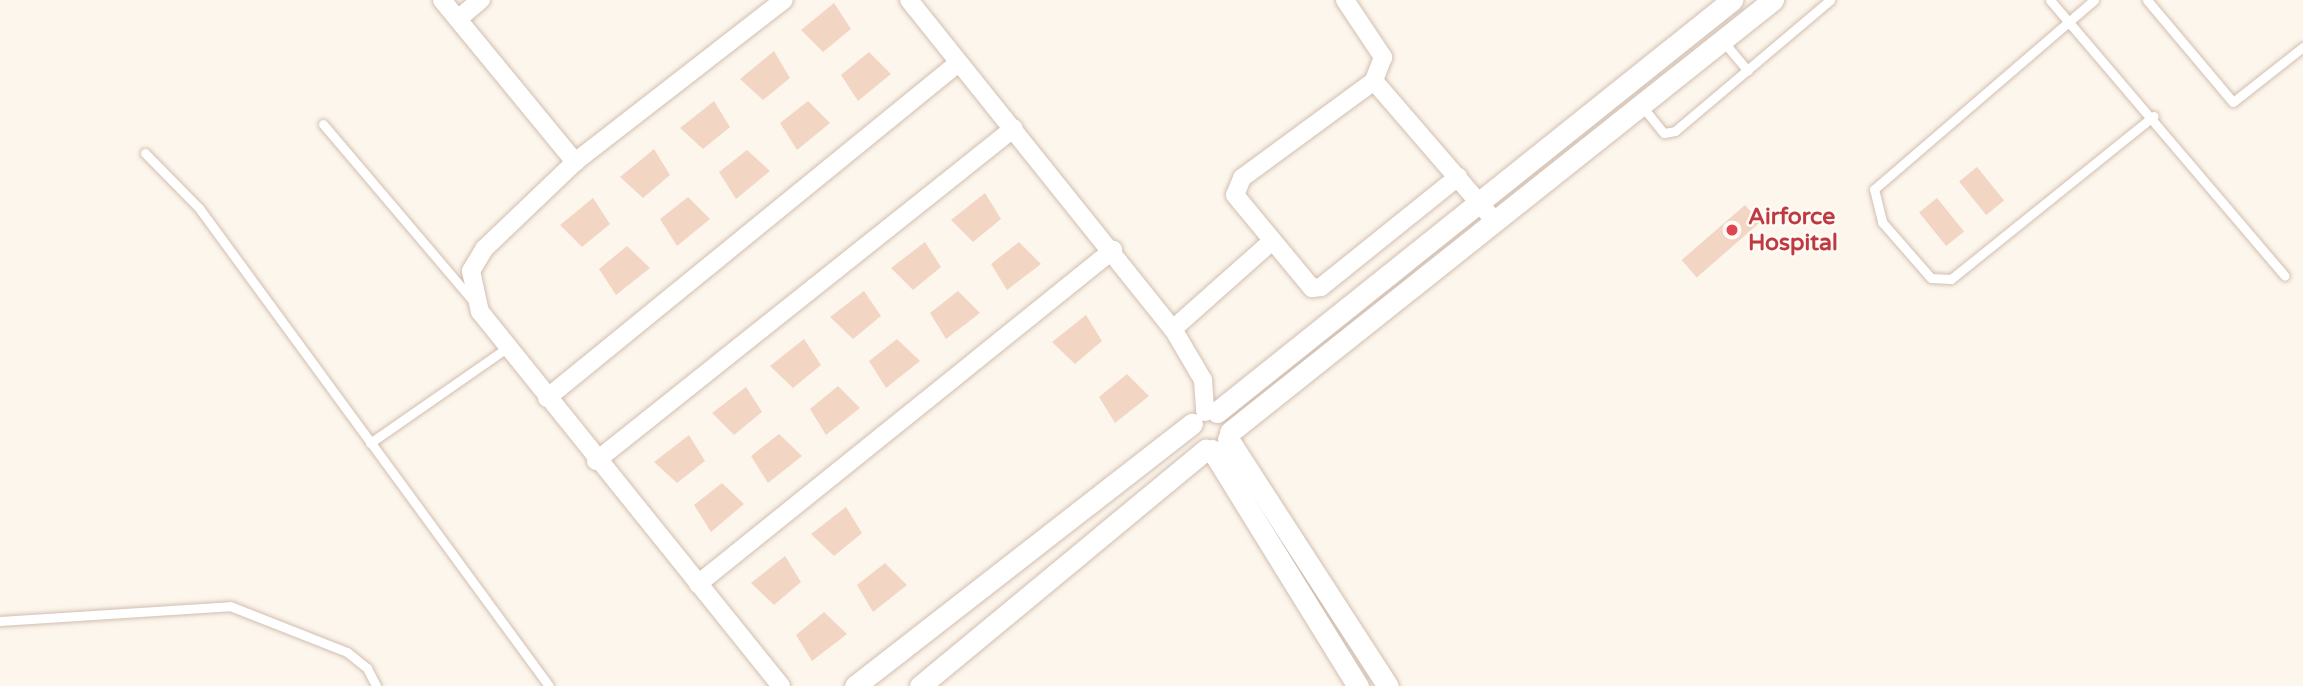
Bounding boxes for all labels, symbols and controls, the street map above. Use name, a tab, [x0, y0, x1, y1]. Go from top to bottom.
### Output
place label: Airforce Hospital	[1748, 203, 1838, 257]
marker: Airforce Hospital	[1722, 220, 1742, 240]

